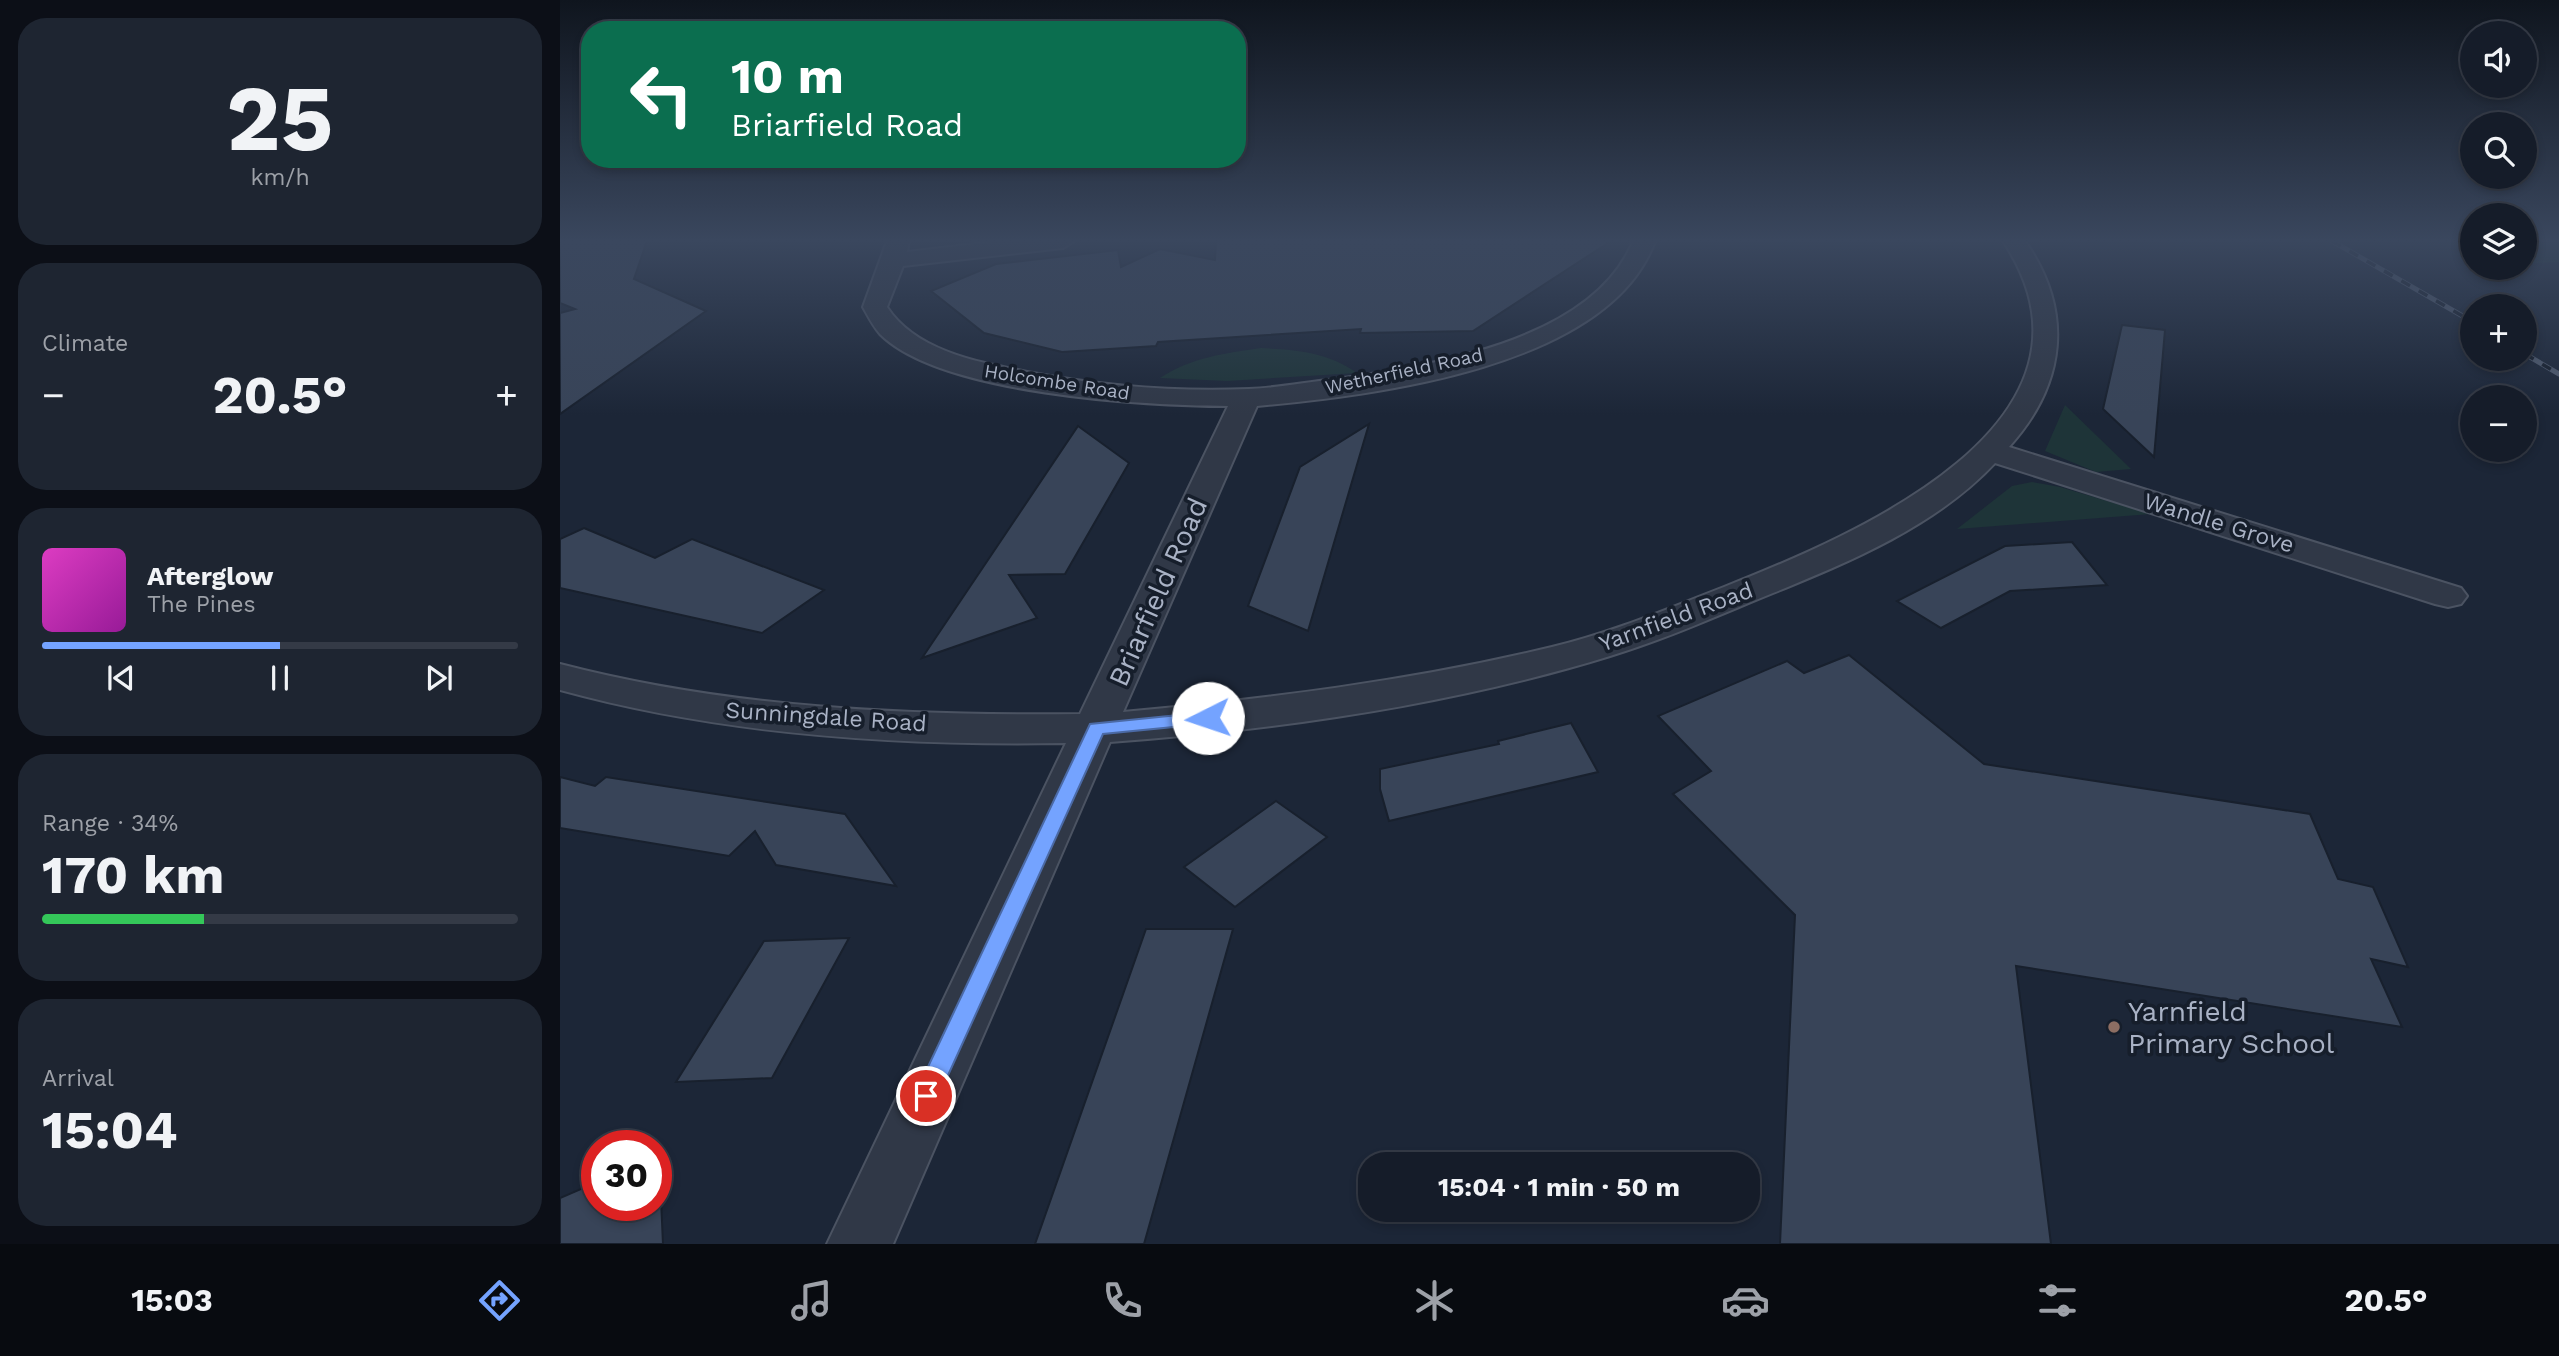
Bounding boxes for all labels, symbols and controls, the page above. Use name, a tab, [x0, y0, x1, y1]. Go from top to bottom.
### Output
map controls	[2460, 21, 2537, 462]
button: sound	[2460, 21, 2537, 98]
text: 10 m	[731, 47, 844, 105]
icon: left	[616, 49, 707, 140]
text: 25	[226, 65, 334, 172]
text: Briarfield Road	[731, 106, 963, 144]
button: search	[2460, 112, 2537, 189]
text: km/h	[250, 164, 310, 191]
button: layers	[2460, 203, 2537, 280]
button: +	[2460, 294, 2537, 371]
text: Climate	[42, 330, 128, 357]
street label: Wetherfield Road	[1323, 343, 1485, 399]
street label: Holcombe Road	[983, 359, 1131, 405]
text: 20.5°	[212, 365, 348, 426]
text: −	[42, 373, 65, 417]
text: +	[495, 373, 518, 417]
button: −	[2460, 385, 2537, 462]
street label: Wandle Grove	[2141, 487, 2297, 559]
street label: Briarfield Road	[1102, 493, 1214, 691]
text: Afterglow	[147, 561, 273, 591]
street label: Yarnfield Road	[1595, 577, 1757, 657]
text: The Pines	[147, 591, 256, 618]
icon: previous	[102, 659, 140, 697]
icon: pause	[261, 659, 299, 697]
icon: next	[420, 659, 458, 697]
position arrow	[1171, 681, 1245, 755]
street label: Sunningdale Road	[724, 697, 928, 737]
text: Range · 34%	[42, 810, 178, 837]
text: 170 km	[42, 845, 224, 906]
place label: Yarnfield Primary School	[2128, 995, 2335, 1060]
marker: Yarnfield Primary School	[2106, 1019, 2122, 1035]
text: Arrival	[42, 1065, 114, 1092]
pin	[896, 1066, 956, 1126]
icon: arrive	[907, 1077, 945, 1115]
text: 15:04	[42, 1100, 178, 1161]
speed limit sign: 30	[581, 1130, 672, 1221]
text: 15:04 · 1 min · 50 m	[1438, 1172, 1680, 1202]
icon: directions	[475, 1276, 524, 1325]
icon: music	[787, 1276, 836, 1325]
icon: phone	[1098, 1276, 1147, 1325]
icon: climate	[1410, 1276, 1459, 1325]
icon: car	[1721, 1276, 1770, 1325]
icon: filters	[2033, 1276, 2082, 1325]
text: 15:03	[131, 1281, 213, 1319]
text: 20.5°	[2345, 1281, 2428, 1319]

